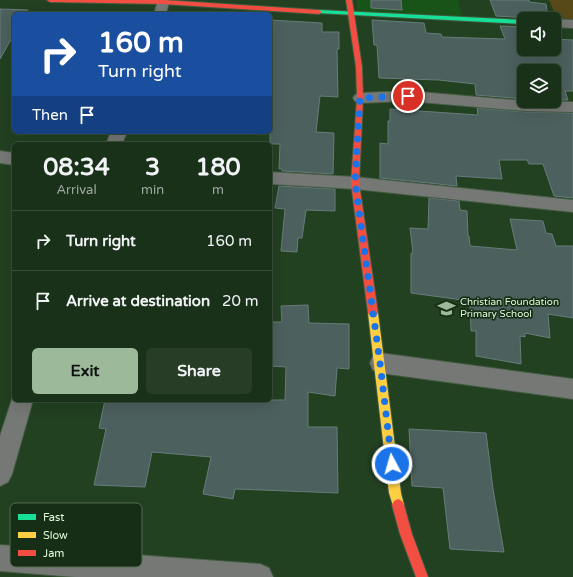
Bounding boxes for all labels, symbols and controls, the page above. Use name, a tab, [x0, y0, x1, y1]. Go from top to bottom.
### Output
map controls	[517, 12, 561, 108]
button: sound	[517, 12, 561, 56]
text: 160 m	[98, 26, 184, 60]
icon: right	[32, 28, 84, 80]
text: Turn right	[98, 60, 182, 82]
button: layers	[517, 64, 561, 108]
pin	[391, 79, 425, 113]
icon: arrive	[397, 85, 419, 107]
icon: arrive	[76, 104, 98, 126]
text: Then	[32, 106, 68, 124]
text: 08:34	[43, 153, 110, 182]
text: 3	[145, 153, 160, 182]
text: 180	[195, 153, 241, 182]
text: Arrival	[56, 182, 97, 198]
text: min	[141, 182, 164, 198]
text: m	[212, 182, 224, 198]
icon: right	[32, 230, 54, 252]
text: Turn right	[66, 232, 136, 250]
text: 160 m	[206, 232, 252, 250]
icon: arrive	[32, 290, 54, 312]
text: Arrive at destination	[66, 292, 210, 310]
text: 20 m	[222, 292, 259, 310]
place label: Christian Foundation Primary School	[460, 296, 559, 320]
school or university icon: Christian Foundation Primary School	[437, 298, 457, 318]
button: Exit	[32, 348, 138, 394]
button: Share	[146, 348, 252, 394]
position arrow	[371, 443, 413, 485]
legend	[10, 503, 142, 567]
text: Fast	[43, 511, 64, 524]
text: Slow	[43, 529, 68, 542]
text: Jam	[43, 547, 64, 560]

